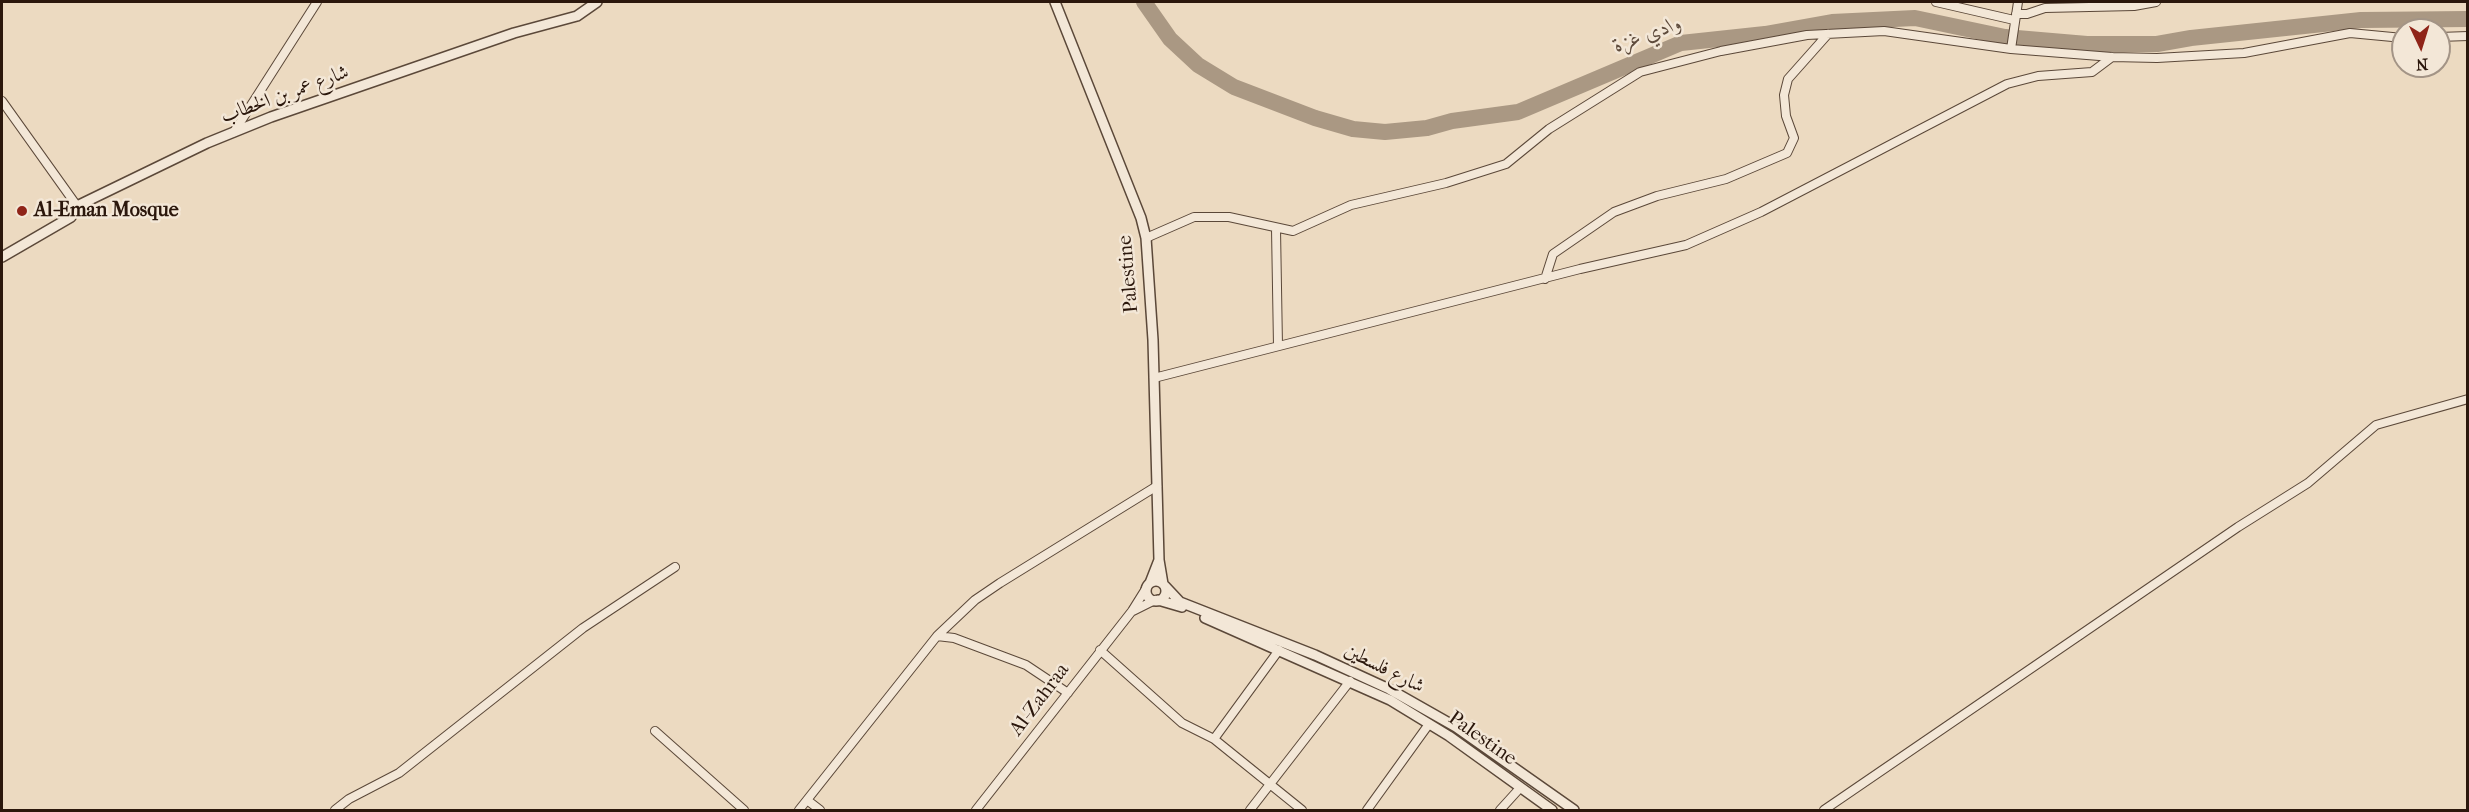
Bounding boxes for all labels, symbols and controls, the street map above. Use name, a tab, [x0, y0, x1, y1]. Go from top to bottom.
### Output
water label: وادي غزة	[1610, 11, 1686, 59]
north arrow	[2391, 18, 2451, 78]
text: N	[2415, 55, 2429, 74]
street label: شارع عمر بن الخطاب	[218, 61, 352, 129]
place label: Al-Eman Mosque	[34, 199, 179, 223]
marker: Al-Eman Mosque	[15, 204, 29, 218]
street label: Palestine	[1114, 234, 1144, 314]
street label: شارع فلسطين	[1340, 639, 1428, 699]
street label: Al-Zahraa	[1005, 659, 1075, 741]
street label: Palestine	[1443, 707, 1521, 771]

